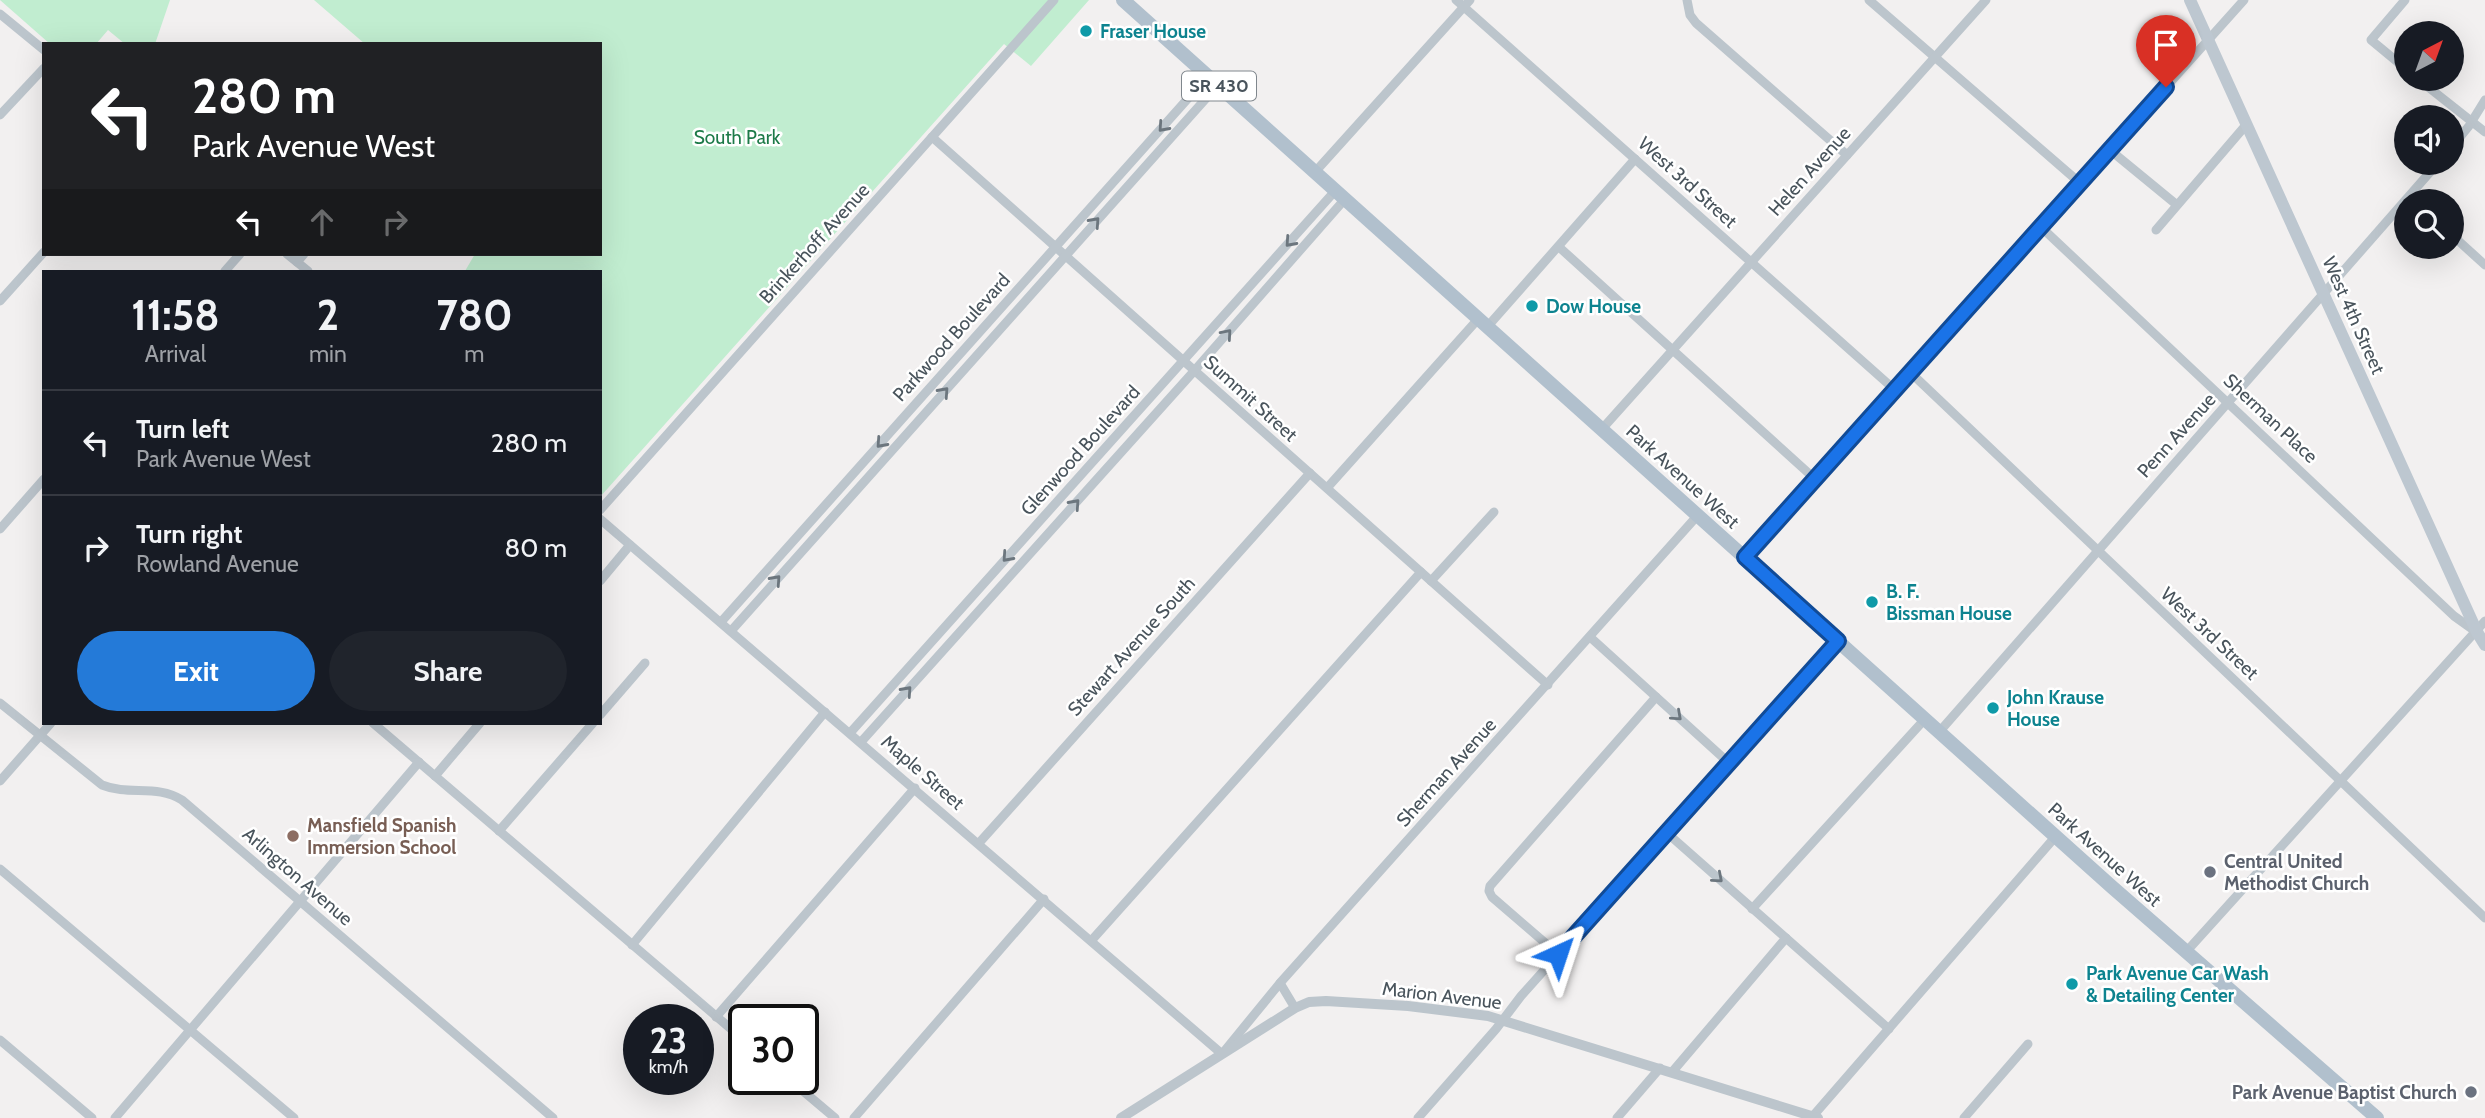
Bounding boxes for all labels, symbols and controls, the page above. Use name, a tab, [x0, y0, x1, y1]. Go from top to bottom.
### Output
pin	[2136, 15, 2196, 87]
place label: Fraser House	[1100, 20, 1206, 43]
north arrow	[2394, 21, 2464, 91]
map controls	[2394, 21, 2464, 259]
marker: Fraser House	[1078, 23, 1094, 39]
icon: arrive	[2147, 26, 2185, 64]
text: 280 m	[192, 66, 336, 125]
icon: left	[77, 70, 168, 161]
road number: SR 430	[1182, 72, 1256, 100]
button: sound	[2394, 105, 2464, 175]
one-way arrow	[1158, 119, 1171, 132]
street label: Helen Avenue	[1763, 122, 1856, 221]
text: Park Avenue West	[192, 126, 435, 165]
park label: South Park	[694, 126, 781, 149]
street label: West 3rd Street	[1633, 132, 1742, 233]
street label: Brinkerhoff Avenue	[754, 178, 874, 308]
button: search	[2394, 189, 2464, 259]
icon: left	[230, 203, 268, 241]
icon: ahead	[303, 203, 341, 241]
icon: right	[376, 203, 414, 241]
one-way arrow	[1087, 217, 1100, 230]
one-way arrow	[1286, 233, 1298, 246]
street label: West 4th Street	[2317, 253, 2390, 378]
street label: Parkwood Boulevard	[888, 269, 1015, 406]
text: 11:58	[131, 289, 220, 341]
text: 2	[317, 289, 339, 341]
text: 780	[436, 289, 513, 341]
place label: Dow House	[1546, 295, 1641, 318]
marker: Dow House	[1524, 298, 1540, 314]
one-way arrow	[1219, 329, 1231, 342]
text: Arrival	[145, 340, 206, 368]
text: min	[309, 340, 347, 368]
text: m	[464, 340, 485, 368]
street label: Summit Street	[1199, 350, 1303, 447]
street label: Sherman Place	[2219, 369, 2323, 468]
street label: Glenwood Boulevard	[1016, 381, 1145, 520]
one-way arrow	[936, 387, 948, 400]
street label: Penn Avenue	[2132, 388, 2221, 482]
text: Turn left	[136, 413, 229, 445]
street label: Park Avenue West	[1621, 420, 1744, 534]
icon: left	[77, 424, 115, 462]
text: 280 m	[491, 427, 567, 459]
one-way arrow	[877, 435, 889, 448]
text: Park Avenue West	[136, 445, 311, 473]
one-way arrow	[1067, 499, 1079, 512]
text: Turn right	[136, 518, 242, 550]
icon: right	[77, 529, 115, 567]
text: 80 m	[504, 532, 567, 564]
one-way arrow	[1003, 549, 1015, 562]
text: Rowland Avenue	[136, 550, 299, 578]
street label: Stewart Avenue South	[1063, 572, 1200, 721]
one-way arrow	[768, 575, 781, 588]
place label: B. F. Bissman House	[1886, 580, 2012, 625]
street label: West 3rd Street	[2156, 582, 2264, 685]
marker: B. F. Bissman House	[1864, 594, 1880, 610]
button: Exit	[77, 631, 315, 711]
button: Share	[329, 631, 567, 711]
place label: John Krause House	[2006, 686, 2104, 731]
one-way arrow	[899, 687, 911, 700]
marker: John Krause House	[1985, 700, 2001, 716]
one-way arrow	[1669, 708, 1682, 720]
street label: Sherman Avenue	[1392, 713, 1501, 831]
street label: Maple Street	[877, 730, 969, 815]
street label: Park Avenue West	[2043, 798, 2166, 912]
place label: Mansfield Spanish Immersion School	[307, 814, 457, 859]
street label: Arlington Avenue	[238, 822, 358, 931]
marker: Mansfield Spanish Immersion School	[285, 828, 301, 844]
place label: Central United Methodist Church	[2224, 850, 2369, 895]
marker: Central United Methodist Church	[2202, 864, 2218, 880]
one-way arrow	[1710, 870, 1723, 883]
position arrow	[1521, 917, 1595, 991]
place label: Park Avenue Car Wash & Detailing Center	[2086, 962, 2269, 1007]
marker: Park Avenue Car Wash & Detailing Center	[2064, 976, 2080, 992]
street label: Marion Avenue	[1381, 977, 1503, 1014]
speed limit sign: 30	[728, 1004, 819, 1095]
text: 23	[650, 1019, 687, 1062]
text: km/h	[649, 1056, 688, 1078]
place label: Park Avenue Baptist Church	[2232, 1081, 2457, 1104]
marker: Park Avenue Baptist Church	[2463, 1084, 2479, 1100]

